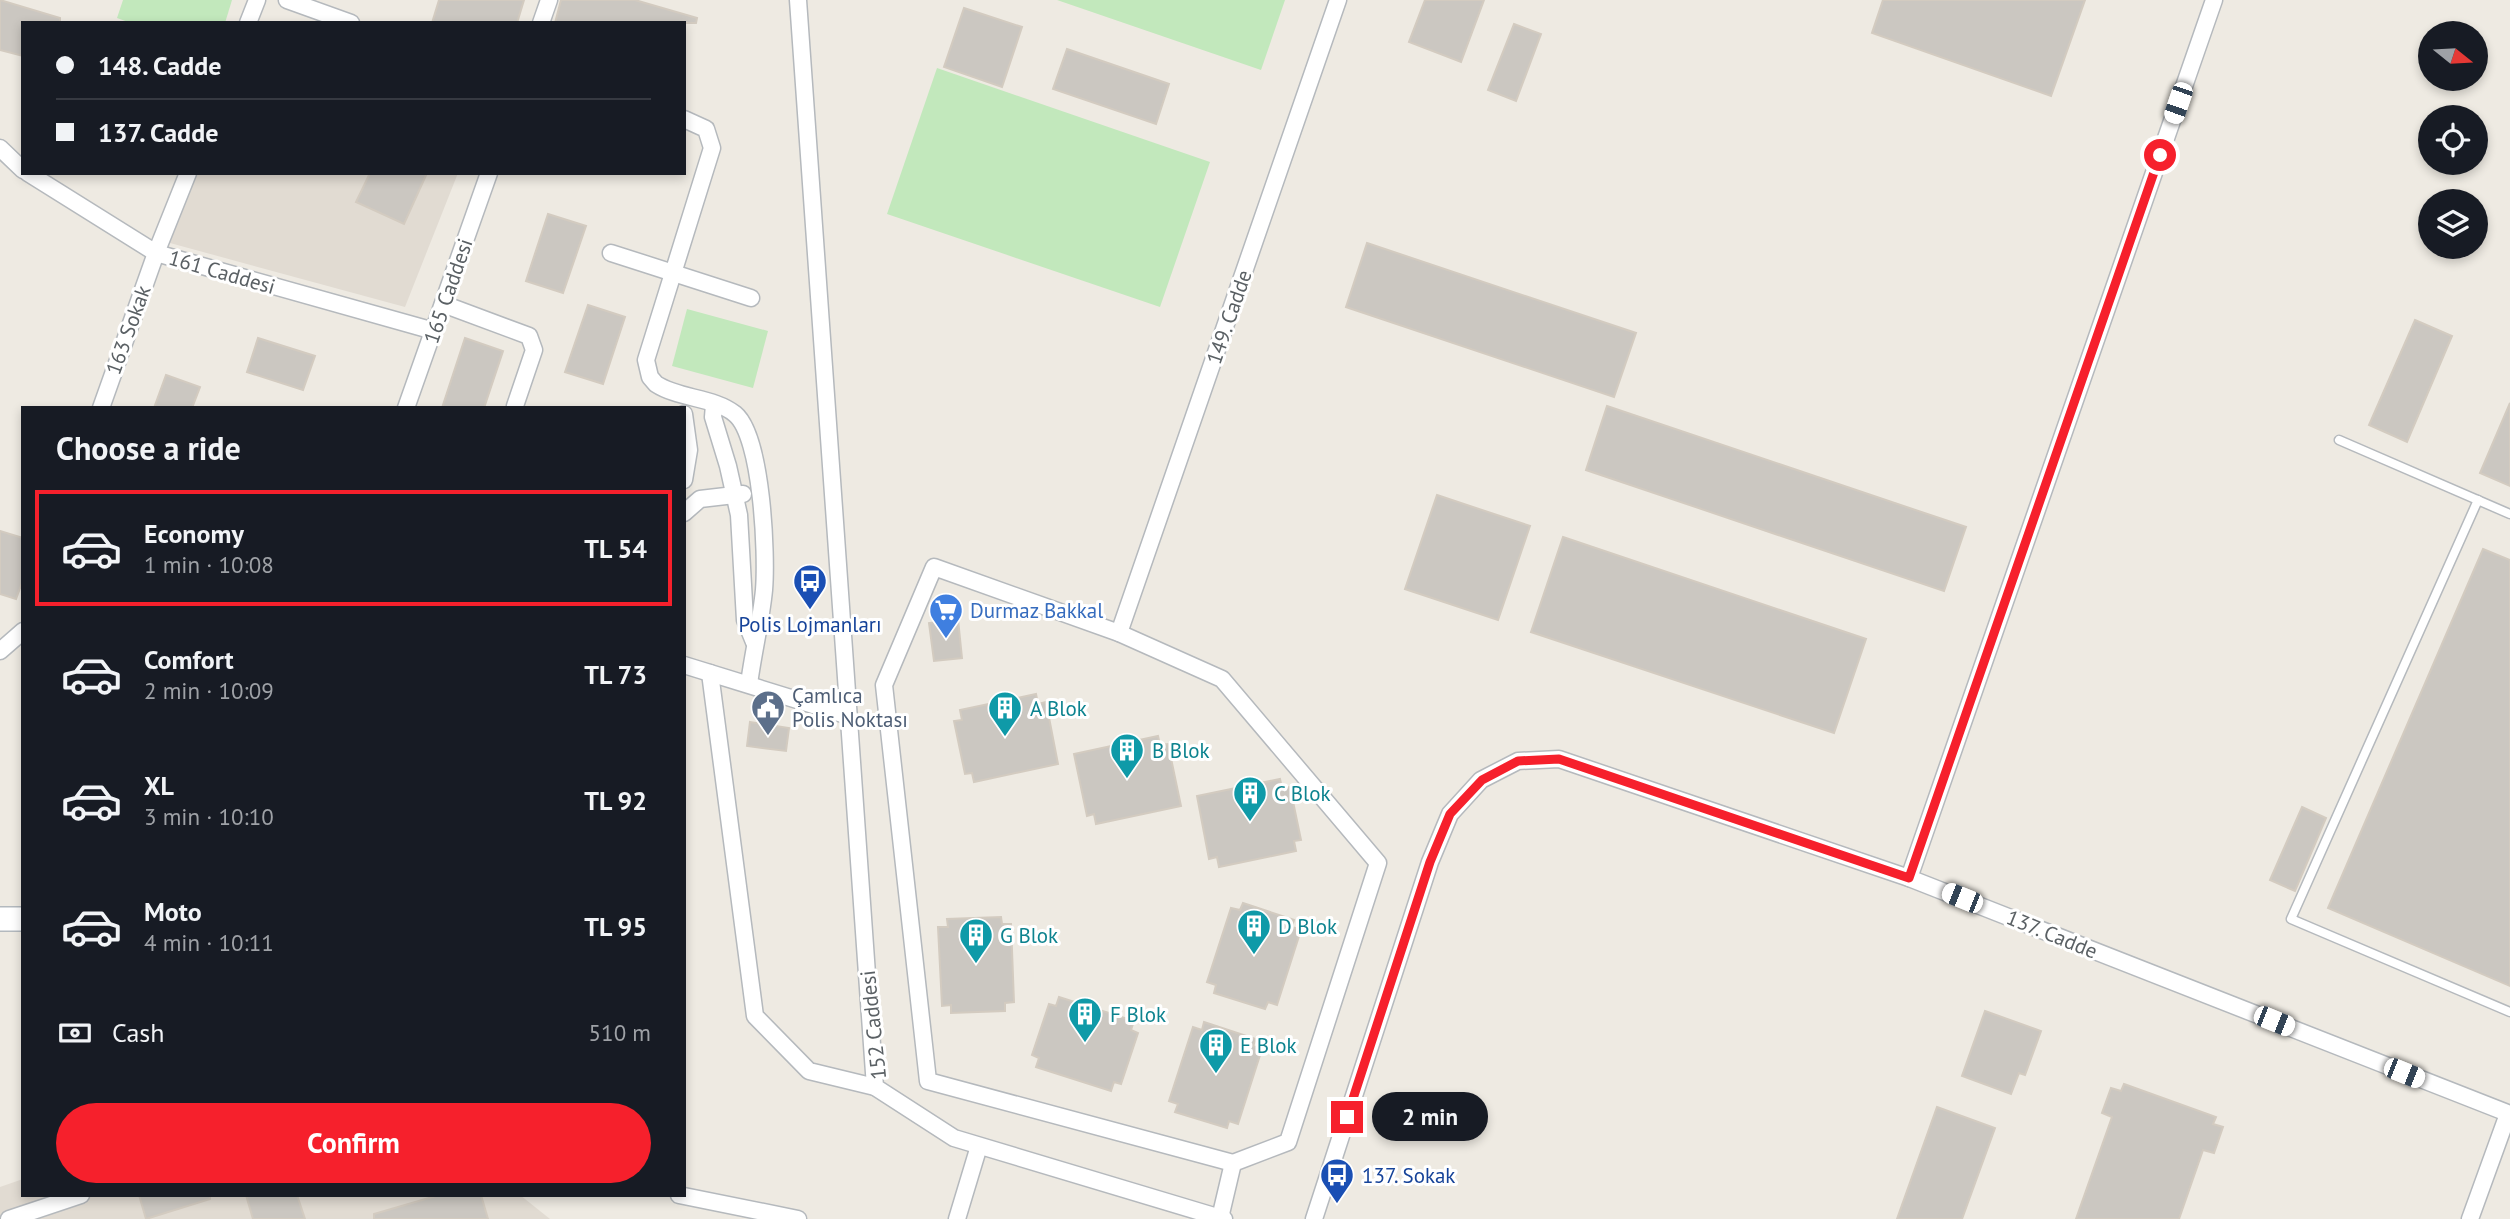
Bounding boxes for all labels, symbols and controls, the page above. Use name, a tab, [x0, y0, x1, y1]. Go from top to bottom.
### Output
north arrow	[2418, 21, 2488, 91]
map controls	[2418, 21, 2488, 259]
text: 148. Cadde	[98, 49, 221, 82]
car	[2162, 80, 2195, 126]
button: locate	[2418, 105, 2488, 175]
text: 137. Cadde	[98, 116, 218, 149]
route start	[2144, 139, 2176, 171]
button: layers	[2418, 189, 2488, 259]
street label: 165 Caddesi	[417, 235, 479, 347]
street label: 161 Caddesi	[166, 244, 278, 300]
street label: 149. Cadde	[1200, 266, 1258, 368]
street label: 163 Sokak	[99, 282, 157, 378]
text: Choose a ride	[56, 427, 241, 469]
icon: car	[60, 517, 123, 580]
text: Economy	[144, 517, 244, 550]
text: TL 54	[584, 532, 647, 565]
text: 1 min · 10:08	[144, 550, 274, 579]
bus stop icon: Polis Lojmanları	[791, 562, 829, 611]
supermarket icon: Durmaz Bakkal	[927, 591, 965, 640]
place label: Durmaz Bakkal	[970, 597, 1103, 624]
place label: Polis Lojmanları	[738, 611, 882, 638]
icon: car	[60, 643, 123, 706]
text: Comfort	[144, 643, 234, 676]
text: TL 73	[584, 658, 647, 691]
text: 2 min · 10:09	[144, 676, 274, 705]
place label: Çamlıca Polis Noktası	[792, 682, 908, 733]
public building icon: Çamlıca Polis Noktası	[749, 688, 787, 737]
building icon: A Blok	[986, 689, 1024, 738]
place label: A Blok	[1030, 695, 1087, 722]
building icon: B Blok	[1108, 731, 1146, 780]
place label: B Blok	[1152, 737, 1210, 764]
icon: car	[60, 769, 123, 832]
text: XL	[144, 769, 174, 802]
building icon: C Blok	[1231, 774, 1269, 823]
place label: C Blok	[1274, 780, 1330, 807]
text: TL 92	[584, 784, 647, 817]
text: 3 min · 10:10	[144, 802, 274, 831]
car	[1939, 880, 1986, 916]
icon: car	[60, 895, 123, 958]
text: Moto	[144, 895, 202, 928]
street label: 137. Cadde	[2003, 904, 2101, 964]
building icon: D Blok	[1235, 907, 1273, 956]
text: TL 95	[584, 910, 647, 943]
place label: D Blok	[1278, 913, 1337, 940]
building icon: G Blok	[957, 916, 995, 965]
place label: G Blok	[1000, 922, 1058, 949]
text: 4 min · 10:11	[144, 928, 274, 957]
street label: 152 Caddesi	[854, 969, 892, 1081]
building icon: F Blok	[1066, 995, 1104, 1044]
place label: F Blok	[1110, 1001, 1166, 1028]
car	[2251, 1003, 2298, 1039]
icon: cash	[56, 1014, 94, 1052]
text: Cash	[112, 1016, 164, 1049]
text: 510 m	[589, 1018, 651, 1047]
building icon: E Blok	[1197, 1026, 1235, 1075]
place label: E Blok	[1240, 1032, 1297, 1059]
car	[2381, 1055, 2428, 1091]
callout: 2 min	[1372, 1092, 1487, 1142]
route end	[1331, 1101, 1363, 1133]
text: 2 min	[1402, 1102, 1458, 1131]
button: Confirm	[56, 1103, 651, 1183]
bus stop icon: 137. Sokak	[1318, 1156, 1356, 1205]
place label: 137. Sokak	[1362, 1162, 1455, 1189]

